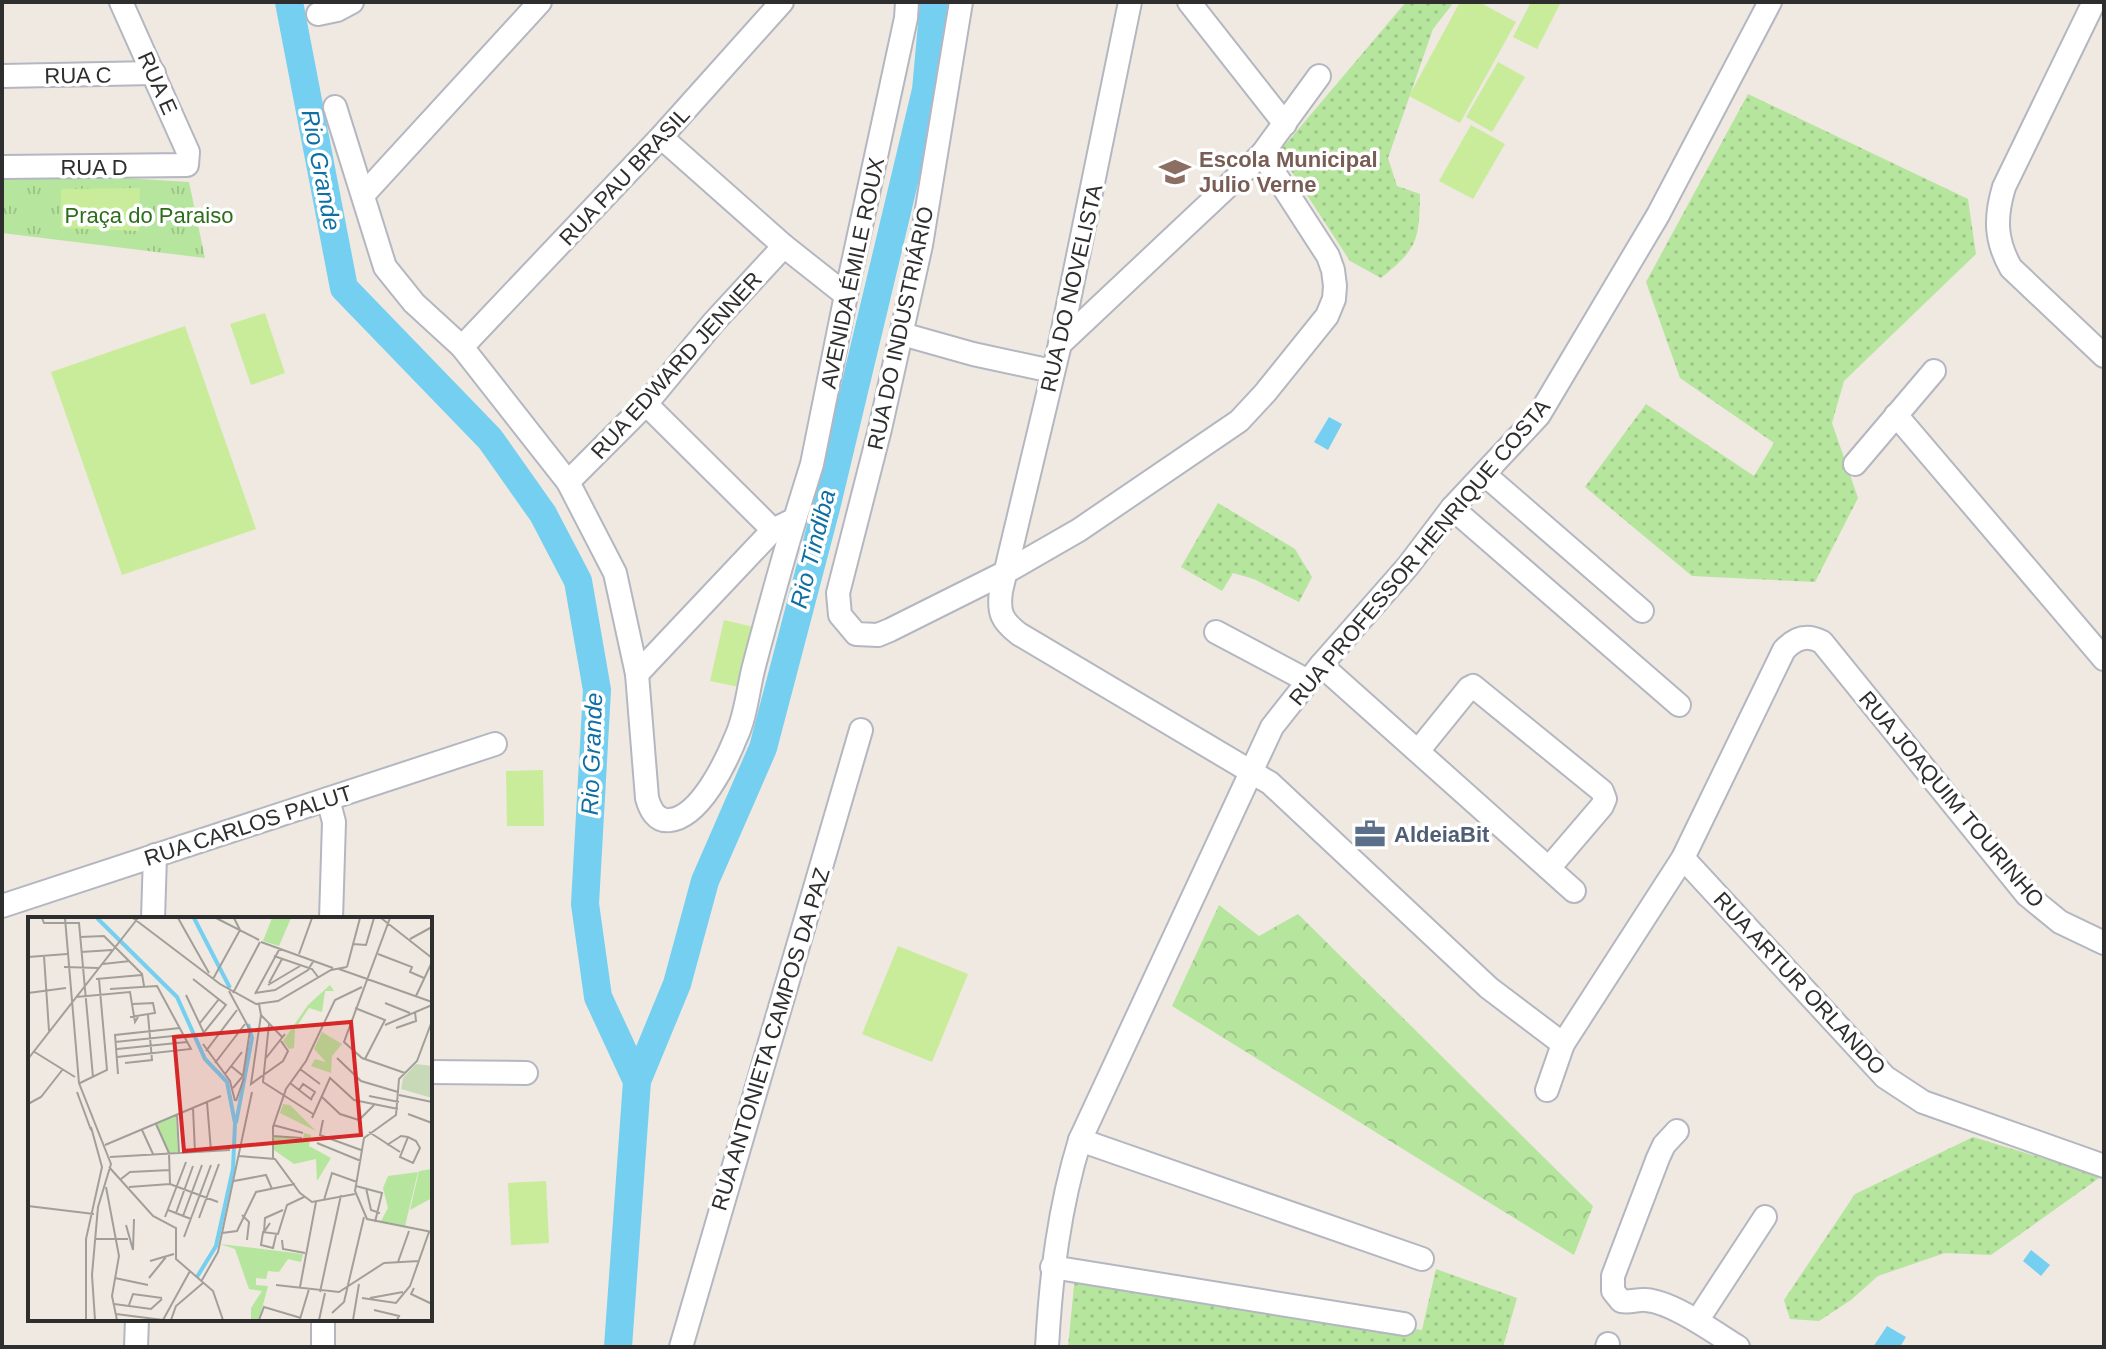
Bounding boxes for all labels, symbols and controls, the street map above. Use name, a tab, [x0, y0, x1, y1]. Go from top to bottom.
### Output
street label: RUA E	[133, 48, 182, 118]
street label: RUA C	[44, 62, 112, 89]
street label: RUA PAU BRASIL	[554, 102, 695, 250]
water label: Rio Grande	[297, 107, 346, 233]
place label: Escola Municipal Julio Verne	[1199, 147, 1378, 197]
street label: RUA D	[60, 155, 128, 180]
street label: AVENIDA ÉMILE ROUX	[816, 155, 889, 391]
school or university icon: Escola Municipal Julio Verne	[1158, 155, 1192, 189]
street label: RUA DO NOVELISTA	[1035, 182, 1108, 394]
park label: Praça do Paraiso	[65, 203, 233, 228]
street label: RUA DO INDUSTRIÁRIO	[862, 204, 939, 452]
street label: RUA EDWARD JENNER	[586, 267, 767, 464]
street label: RUA PROFESSOR HENRIQUE COSTA	[1284, 394, 1555, 710]
water label: Rio Tindiba	[785, 487, 840, 611]
street label: RUA JOAQUIM TOURINHO	[1854, 686, 2049, 912]
water label: Rio Grande	[576, 692, 607, 816]
street label: RUA CARLOS PALUT	[141, 780, 355, 871]
office icon: AldeiaBit	[1353, 817, 1387, 851]
place label: AldeiaBit	[1394, 822, 1490, 847]
street label: RUA ANTONIETA CAMPOS DA PAZ	[706, 865, 835, 1213]
street label: RUA ARTUR ORLANDO	[1709, 887, 1891, 1080]
inset map	[28, 917, 432, 1321]

